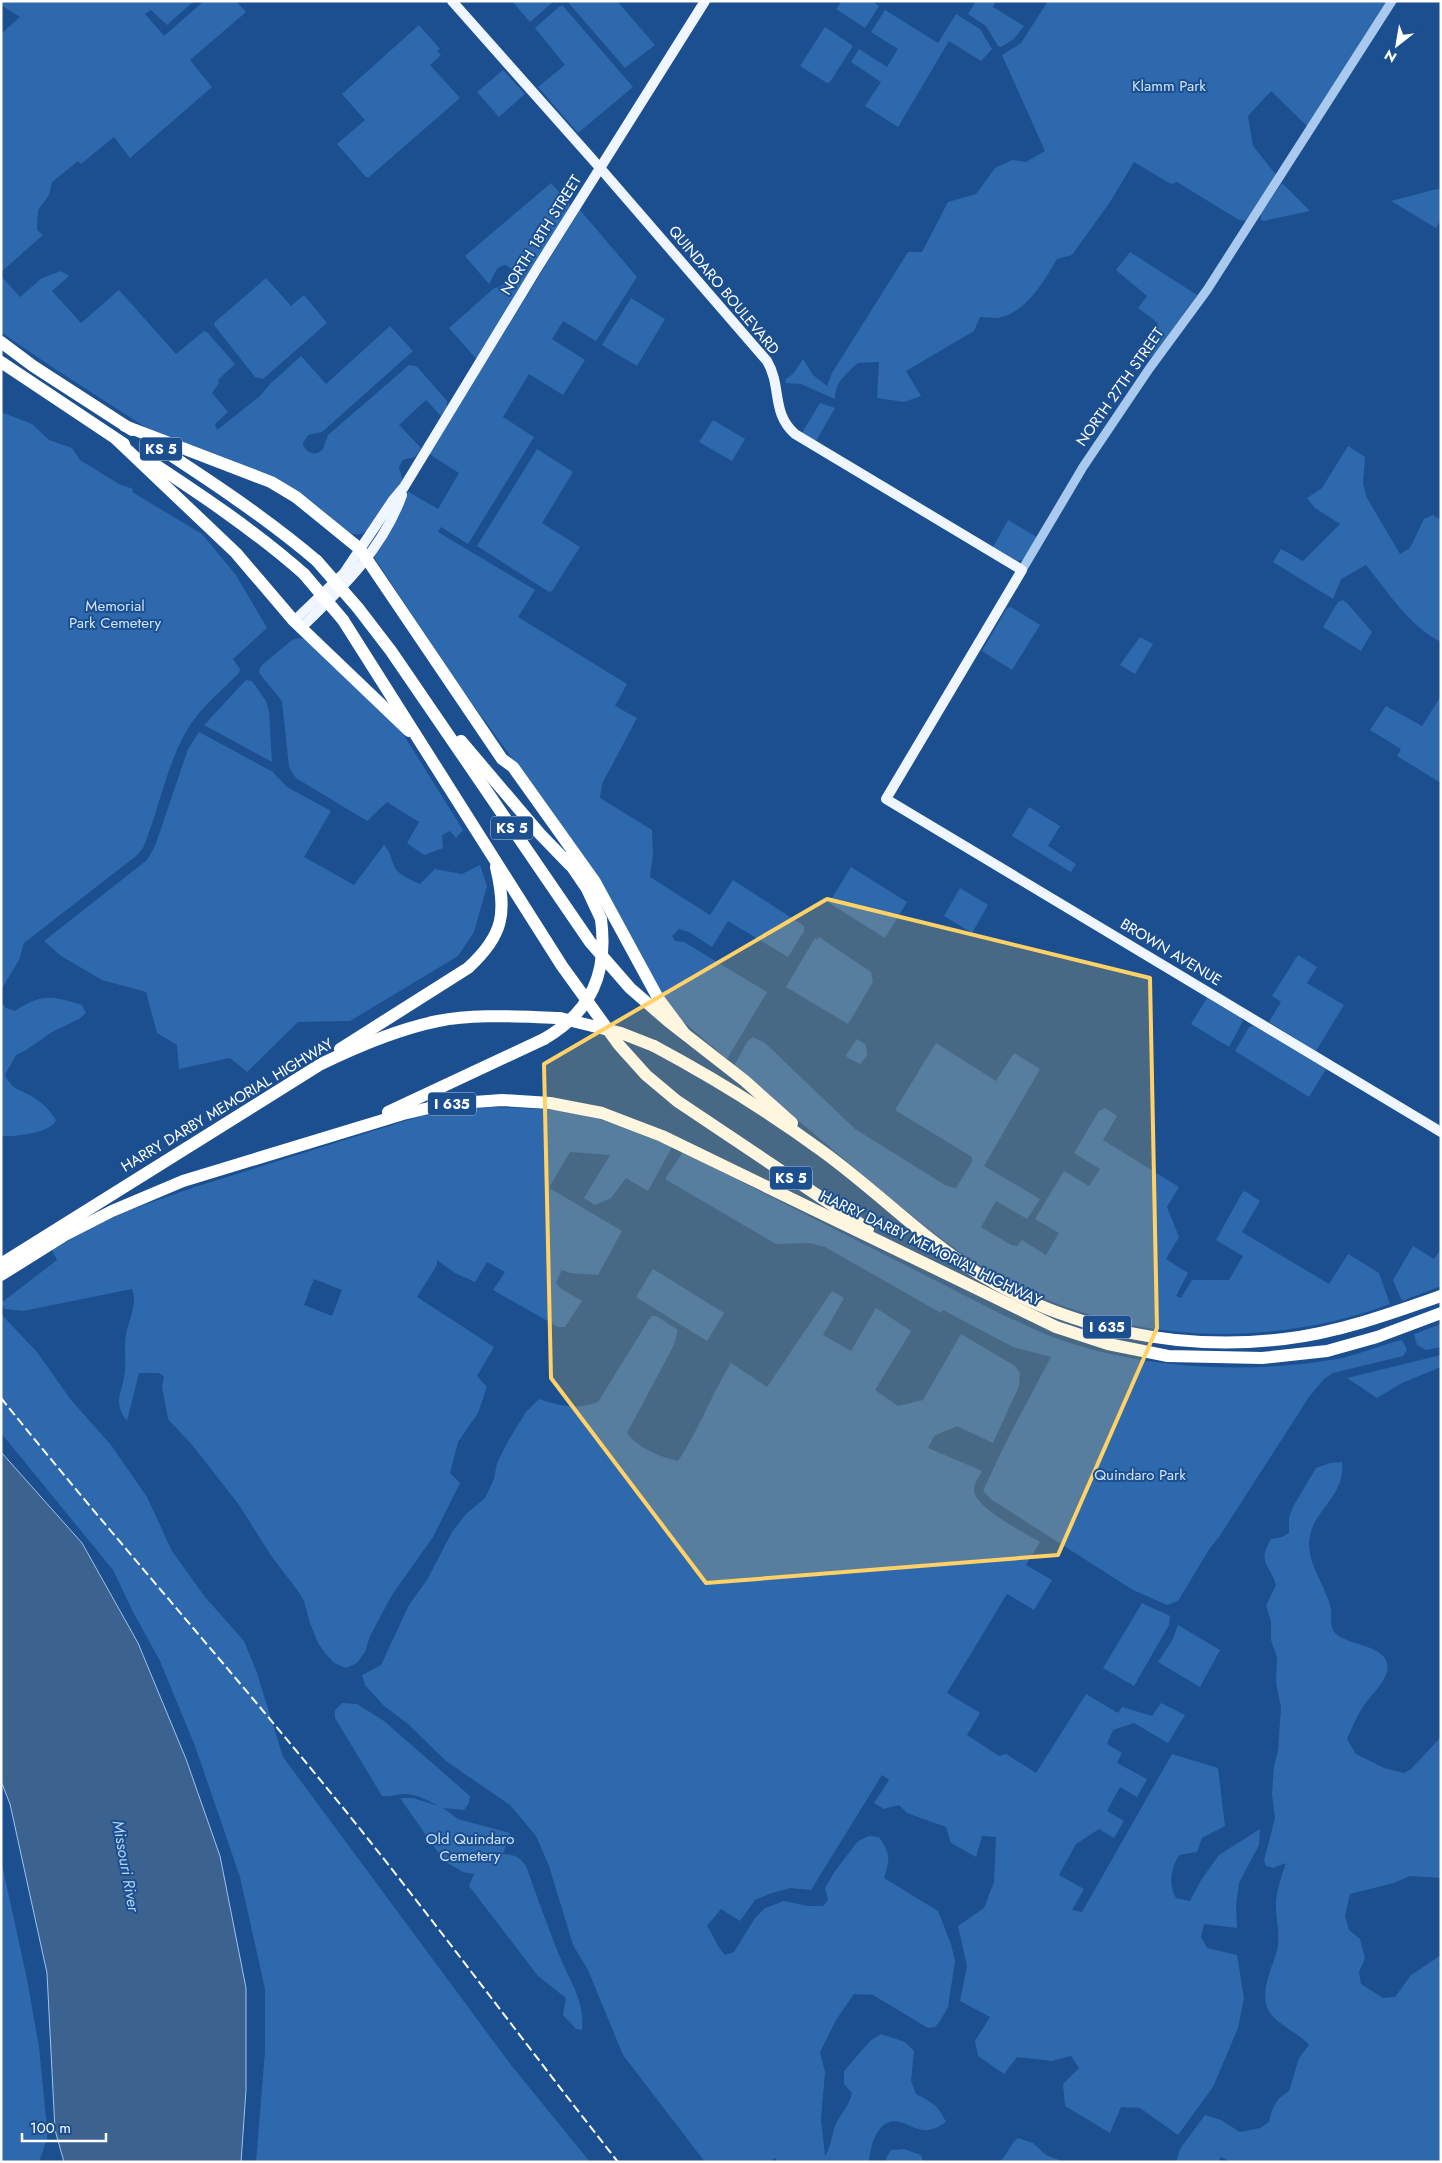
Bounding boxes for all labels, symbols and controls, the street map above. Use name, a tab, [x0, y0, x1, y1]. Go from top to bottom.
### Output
north arrow	[1372, 20, 1422, 70]
text: N	[1380, 45, 1400, 68]
park label: Klamm Park	[1132, 75, 1206, 97]
street label: NORTH 18TH STREET	[495, 171, 587, 299]
street label: QUINDARO BOULEVARD	[663, 221, 785, 359]
street label: NORTH 27TH STREET	[1071, 323, 1169, 451]
road number: KS 5	[140, 438, 182, 460]
park label: Memorial Park Cemetery	[69, 595, 161, 634]
road number: KS 5	[491, 816, 533, 840]
street label: BROWN AVENUE	[1116, 913, 1226, 991]
street label: HARRY DARBY MEMORIAL HIGHWAY	[117, 1032, 338, 1177]
road number: I 635	[428, 1092, 476, 1116]
road number: KS 5	[770, 1166, 812, 1190]
street label: HARRY DARBY MEMORIAL HIGHWAY	[816, 1185, 1046, 1312]
road number: I 635	[1083, 1315, 1131, 1338]
park label: Quindaro Park	[1094, 1464, 1186, 1486]
water label: Missouri River	[107, 1818, 146, 1915]
park label: Old Quindaro Cemetery	[426, 1828, 514, 1867]
scale bar	[22, 2110, 106, 2142]
text: 100 m	[30, 2117, 71, 2139]

